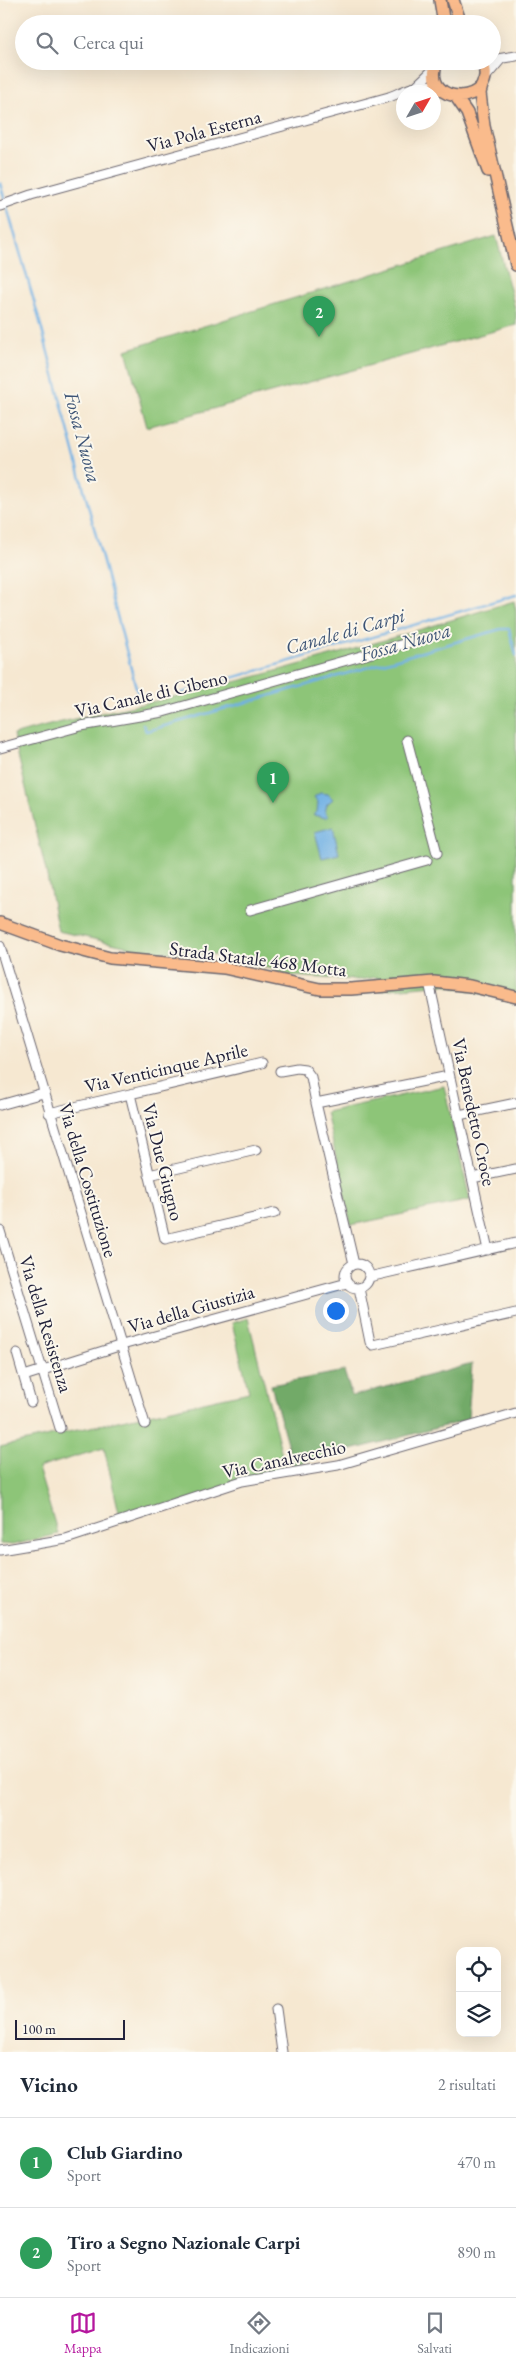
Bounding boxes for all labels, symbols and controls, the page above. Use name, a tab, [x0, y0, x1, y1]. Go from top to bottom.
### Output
search box	[15, 15, 501, 70]
icon: search	[33, 29, 61, 57]
text: Cerca qui	[73, 30, 144, 55]
north arrow	[396, 85, 441, 130]
street label: Via Pola Esterna	[144, 104, 264, 158]
pin: 2	[303, 296, 335, 337]
water label: Fossa Nuova	[58, 388, 108, 486]
water label: Canale di Carpi	[282, 601, 409, 660]
water label: Fossa Nuova	[356, 617, 454, 668]
street label: Via Canale di Cibeno	[72, 664, 230, 724]
pin: 1	[257, 762, 289, 803]
street label: Strada Statale 468 Motta	[168, 936, 348, 982]
street label: Via Benedetto Croce	[446, 1036, 502, 1188]
street label: Via Venticinque Aprile	[82, 1037, 250, 1099]
street label: Via della Costituzione	[53, 1100, 123, 1260]
street label: Via Due Giugno	[136, 1101, 190, 1223]
street label: Via della Resistenza	[13, 1252, 79, 1396]
street label: Via della Giustizia	[125, 1279, 258, 1339]
your location	[323, 1298, 349, 1324]
street label: Via Canalvecchio	[220, 1434, 348, 1484]
map controls	[456, 1947, 501, 2037]
button: locate	[456, 1947, 501, 1992]
button: layers	[456, 1992, 501, 2037]
scale bar	[15, 2017, 125, 2040]
text: 100 m	[22, 2020, 56, 2038]
text: Vicino	[20, 2071, 78, 2098]
text: 2 risultati	[438, 2074, 496, 2095]
text: Club Giardino	[67, 2140, 183, 2165]
text: 1	[32, 2152, 40, 2173]
text: 470 m	[457, 2152, 496, 2173]
text: Sport	[67, 2165, 101, 2186]
text: Tiro a Segno Nazionale Carpi	[67, 2230, 300, 2255]
text: 2	[32, 2242, 40, 2263]
text: 890 m	[457, 2242, 496, 2263]
text: Sport	[67, 2255, 101, 2276]
tab: Mappa	[64, 2309, 102, 2357]
tab: Indicazioni	[230, 2309, 289, 2357]
tab: Salvati	[417, 2309, 452, 2357]

